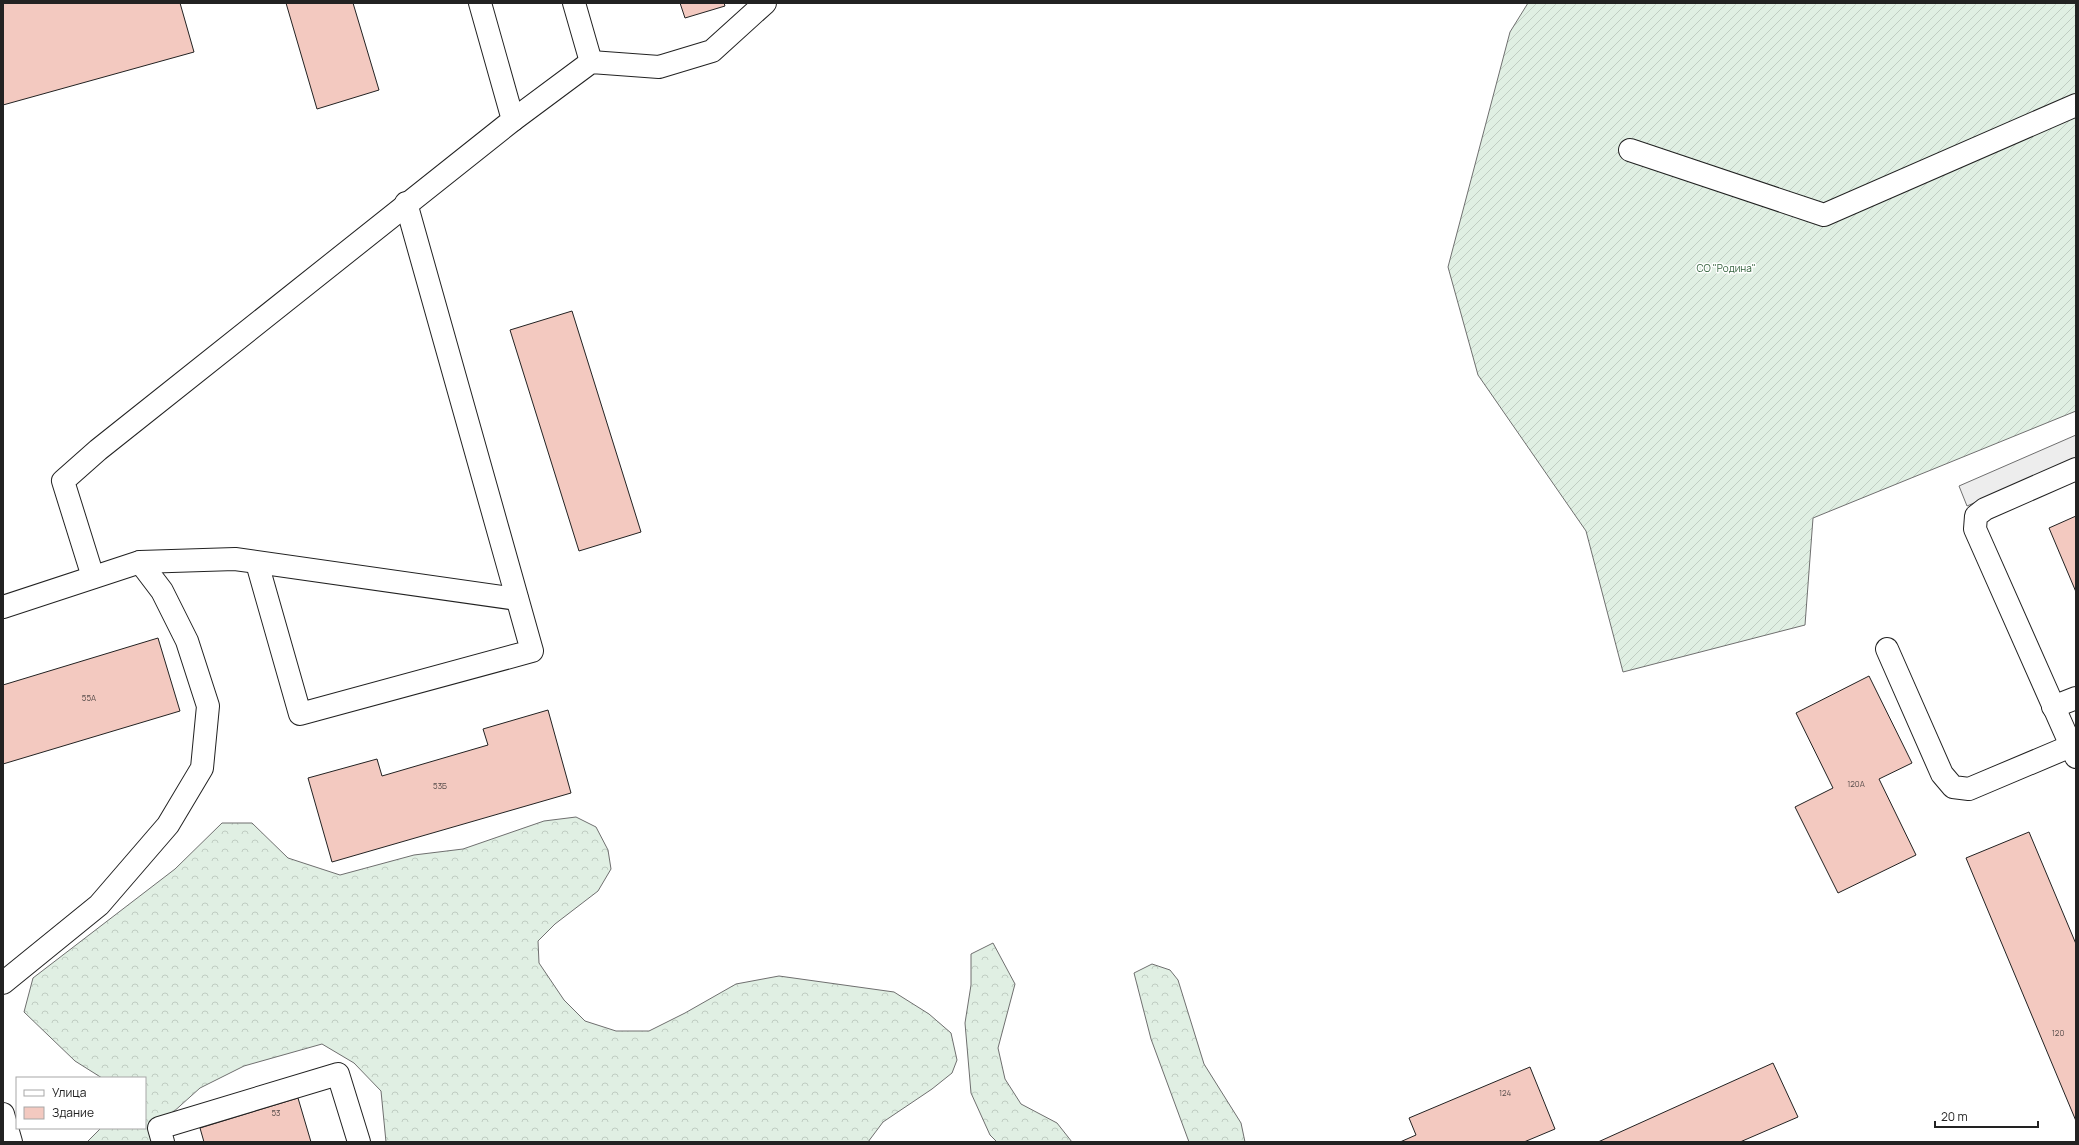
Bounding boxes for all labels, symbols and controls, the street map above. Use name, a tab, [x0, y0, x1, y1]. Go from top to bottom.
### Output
park label: СО "Родина"	[1696, 261, 1756, 275]
house number: 55А	[82, 692, 96, 703]
house number: 120А	[1847, 778, 1865, 789]
house number: 53Б	[433, 780, 447, 791]
house number: 120	[2052, 1027, 2064, 1038]
legend	[16, 1077, 146, 1129]
text: Улица	[52, 1084, 86, 1101]
house number: 124	[1499, 1087, 1511, 1098]
scale bar	[1935, 1103, 2038, 1129]
text: Здание	[52, 1104, 94, 1121]
house number: 53	[271, 1107, 281, 1118]
text: 20 m	[1941, 1108, 1968, 1125]

